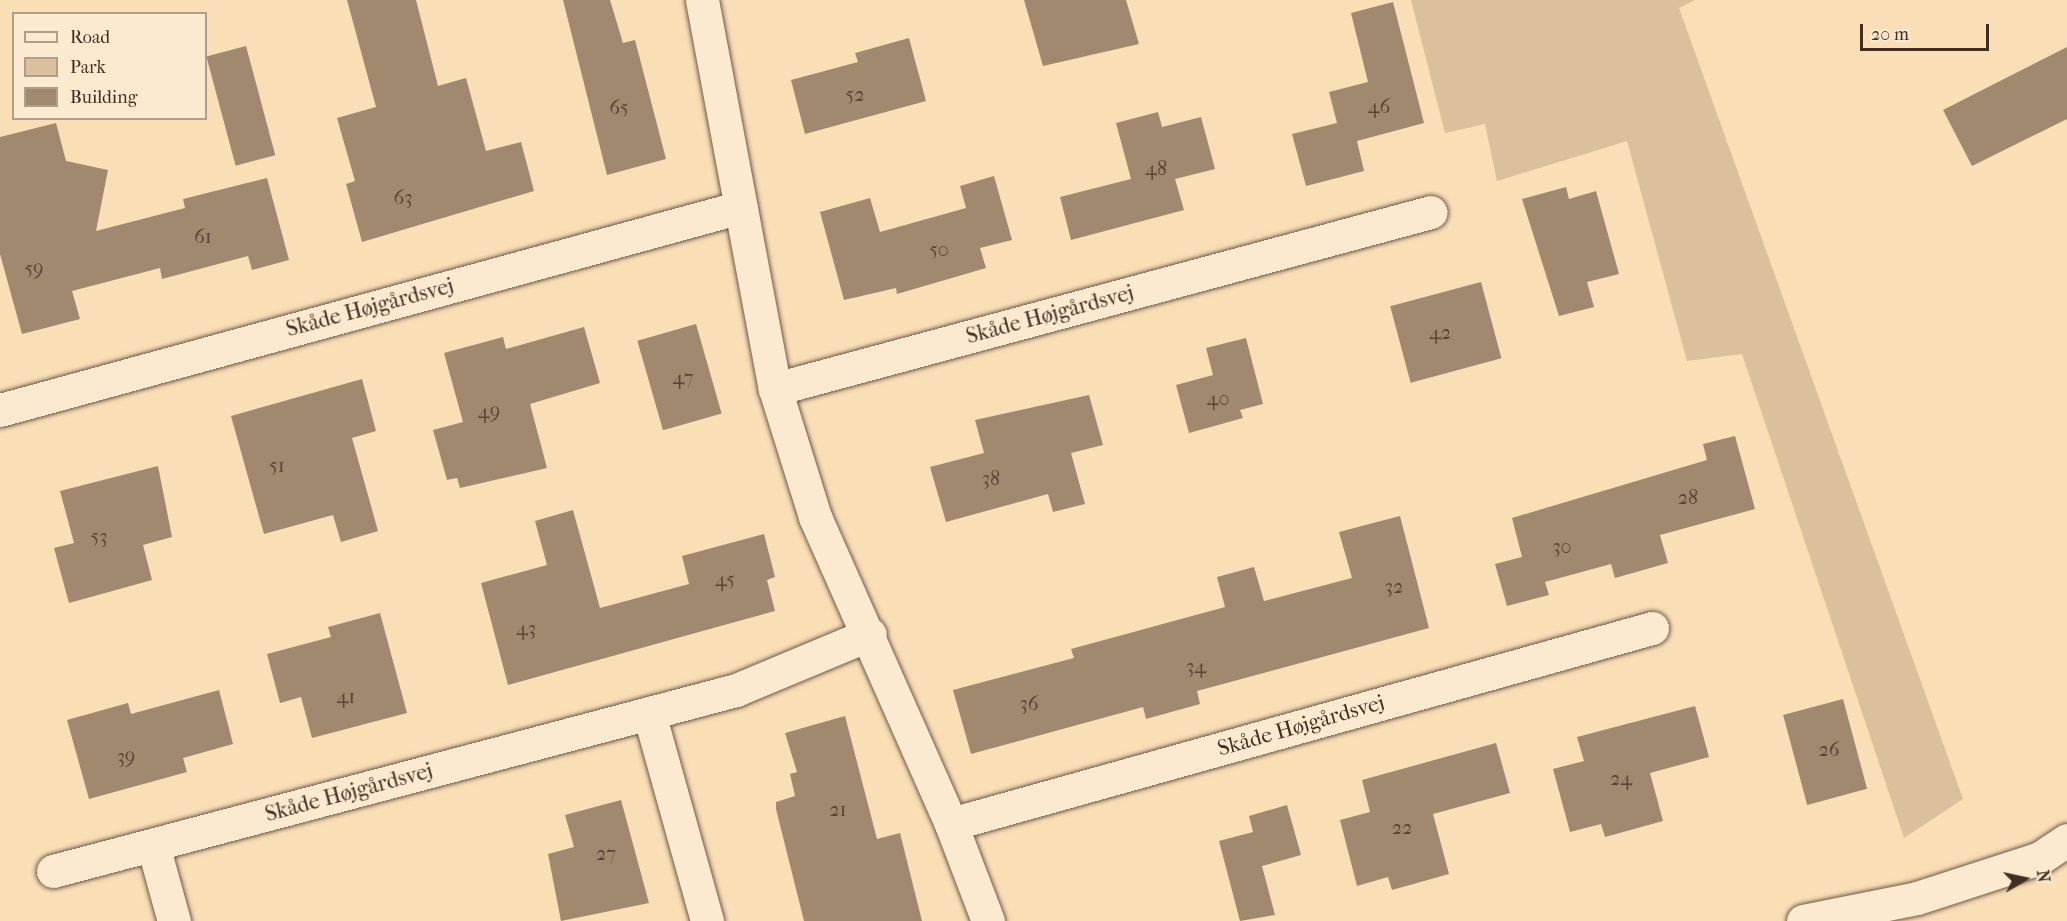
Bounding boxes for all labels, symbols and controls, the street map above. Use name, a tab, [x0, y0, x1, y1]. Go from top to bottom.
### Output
legend	[12, 12, 207, 120]
scale bar	[1863, 12, 1992, 50]
text: 20 m	[1871, 24, 1909, 45]
text: Road	[70, 27, 110, 48]
text: Park	[70, 57, 106, 78]
house number: 52	[846, 82, 864, 106]
text: Building	[70, 87, 137, 108]
house number: 46	[1368, 94, 1390, 118]
house number: 65	[609, 95, 629, 119]
house number: 48	[1145, 156, 1167, 180]
house number: 63	[393, 185, 413, 209]
house number: 61	[194, 224, 212, 248]
house number: 50	[929, 237, 949, 261]
house number: 59	[24, 256, 44, 280]
street label: Skåde Højgårdsvej	[283, 273, 457, 343]
street label: Skåde Højgårdsvej	[963, 280, 1137, 350]
house number: 42	[1429, 320, 1451, 344]
house number: 47	[673, 365, 693, 389]
house number: 40	[1207, 386, 1229, 410]
house number: 49	[478, 399, 500, 423]
house number: 51	[269, 453, 285, 477]
house number: 38	[982, 466, 1000, 490]
house number: 28	[1678, 485, 1698, 509]
house number: 53	[91, 524, 107, 548]
house number: 30	[1552, 534, 1572, 558]
house number: 45	[715, 567, 735, 591]
house number: 32	[1385, 574, 1403, 598]
house number: 43	[516, 616, 536, 640]
house number: 34	[1186, 654, 1206, 678]
house number: 41	[337, 684, 355, 708]
street label: Skåde Højgårdsvej	[1215, 690, 1387, 762]
house number: 36	[1019, 691, 1039, 715]
house number: 26	[1818, 737, 1840, 761]
house number: 39	[117, 744, 135, 768]
street label: Skåde Højgårdsvej	[262, 758, 436, 828]
house number: 24	[1610, 766, 1632, 790]
house number: 21	[829, 797, 847, 821]
house number: 22	[1392, 815, 1412, 839]
house number: 27	[596, 841, 616, 865]
north arrow	[1995, 849, 2055, 909]
text: N	[2033, 869, 2054, 884]

